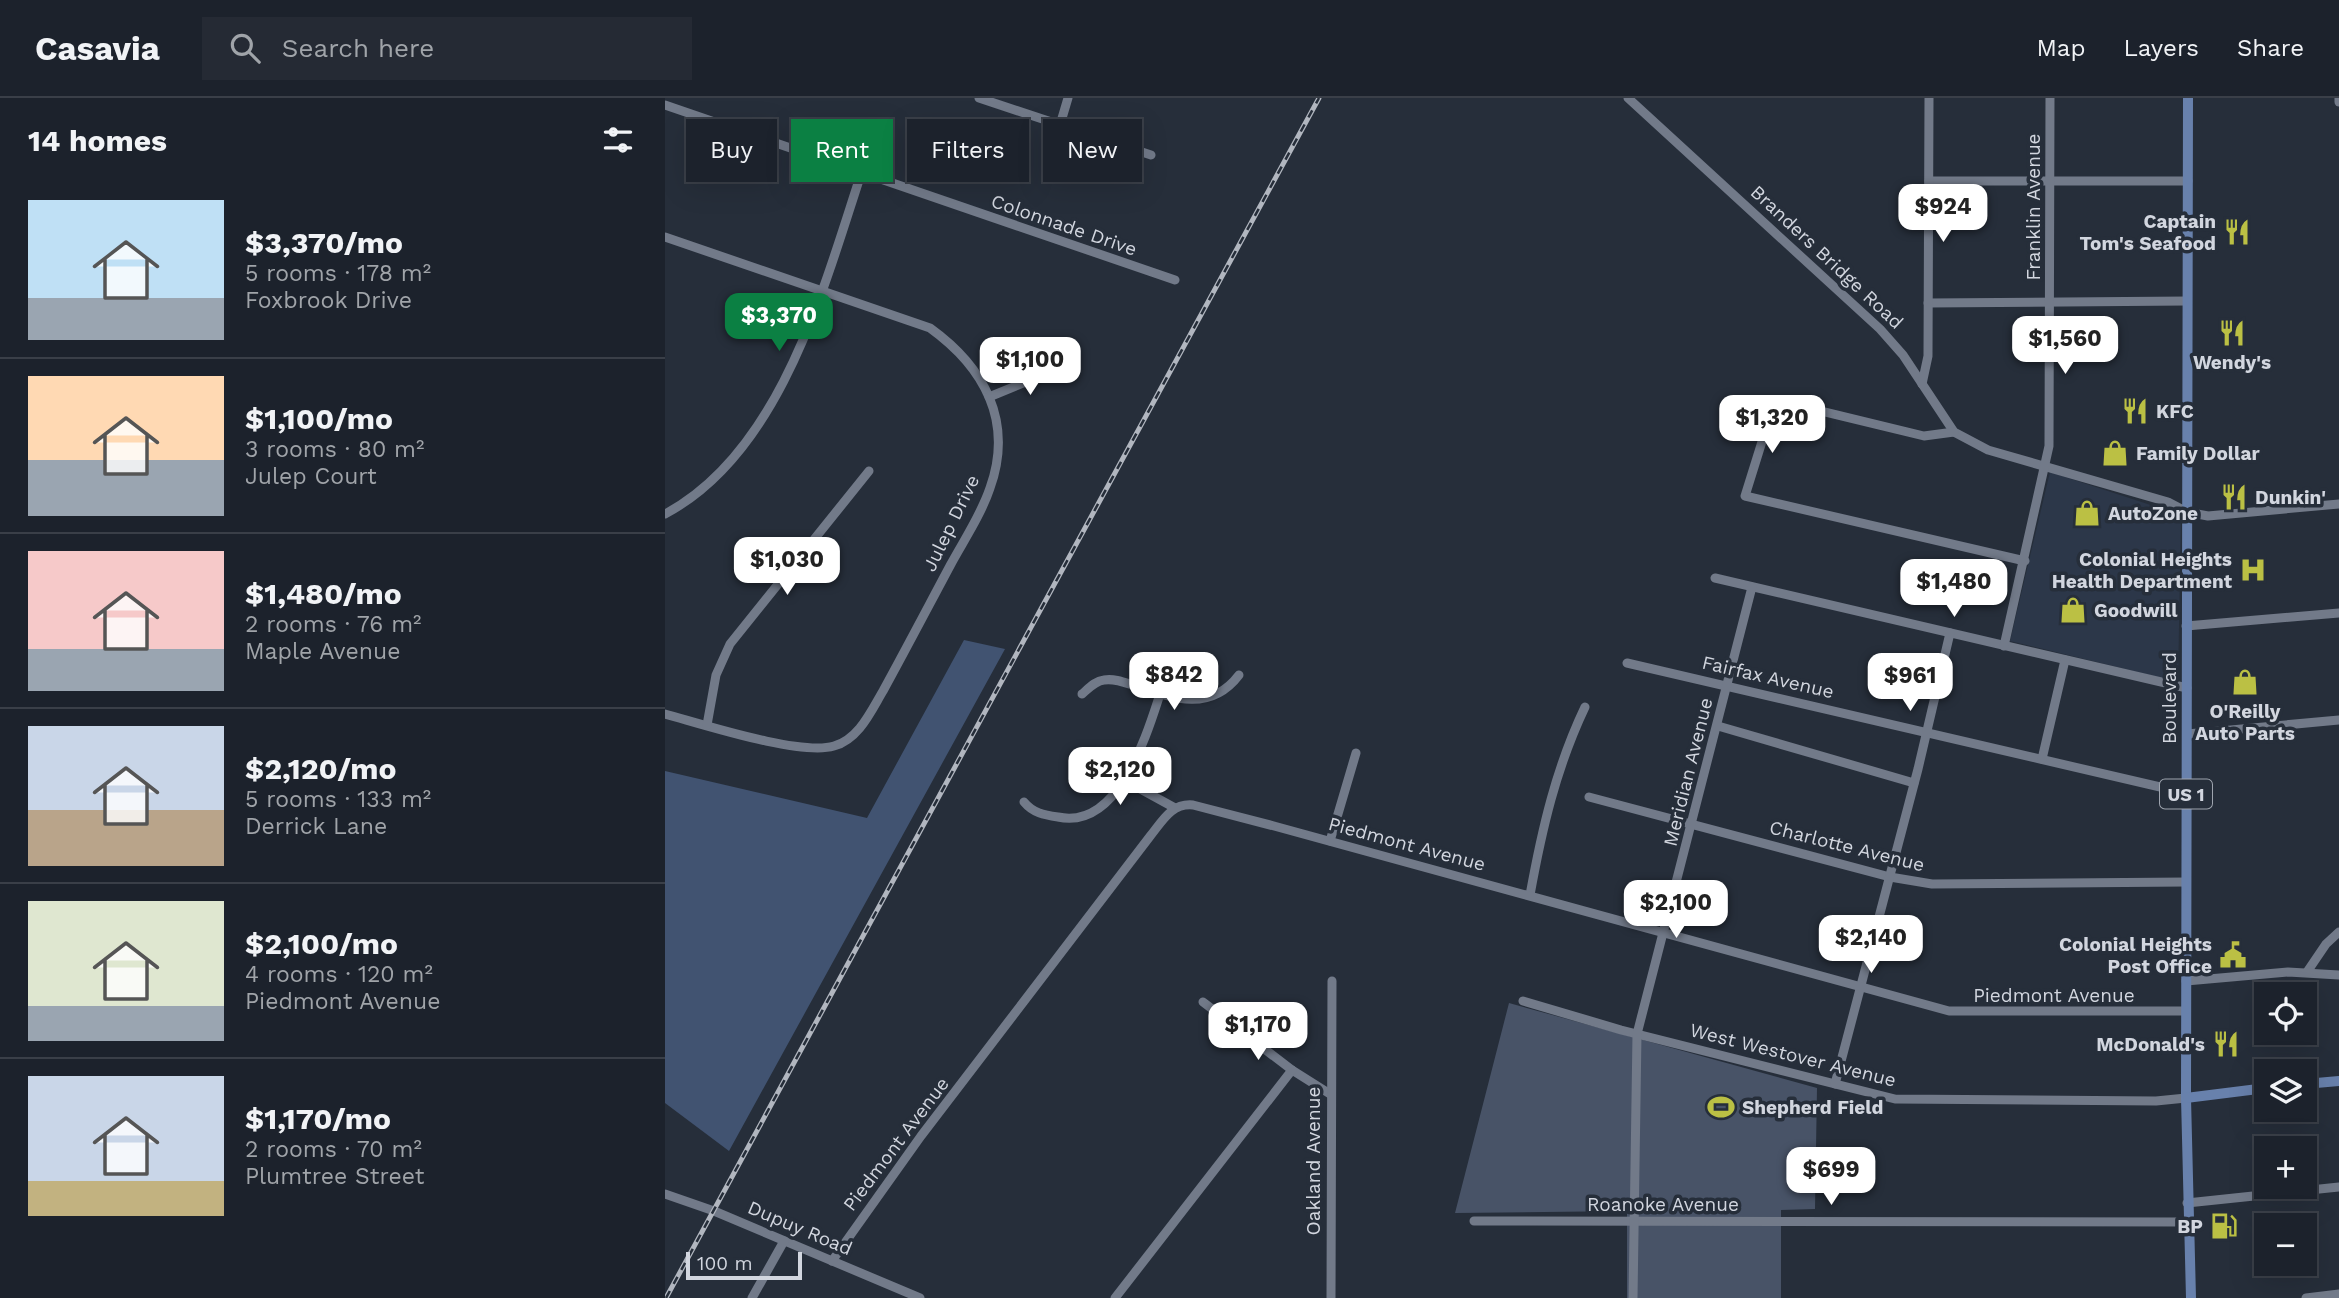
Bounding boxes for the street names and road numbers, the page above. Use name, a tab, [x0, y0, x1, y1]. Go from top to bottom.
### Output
street label: Franklin Avenue	[2022, 133, 2045, 281]
street label: Branders Bridge Road	[1746, 180, 1908, 334]
street label: Colonnade Drive	[988, 189, 1140, 261]
street label: Julep Drive	[918, 471, 984, 575]
street label: Fairfax Avenue	[1700, 651, 1836, 703]
street label: Boulevard	[2158, 652, 2181, 744]
street label: Meridian Avenue	[1658, 695, 1718, 849]
road number: US 1	[2160, 780, 2212, 808]
street label: Piedmont Avenue	[1326, 812, 1488, 876]
street label: Charlotte Avenue	[1767, 816, 1927, 876]
street label: Piedmont Avenue	[1973, 984, 2135, 1007]
street label: West Westover Avenue	[1688, 1018, 1898, 1092]
street label: Piedmont Avenue	[838, 1073, 954, 1215]
street label: Oakland Avenue	[1302, 1087, 1325, 1235]
street label: Roanoke Avenue	[1587, 1193, 1739, 1216]
street label: Dupuy Road	[744, 1196, 856, 1260]

